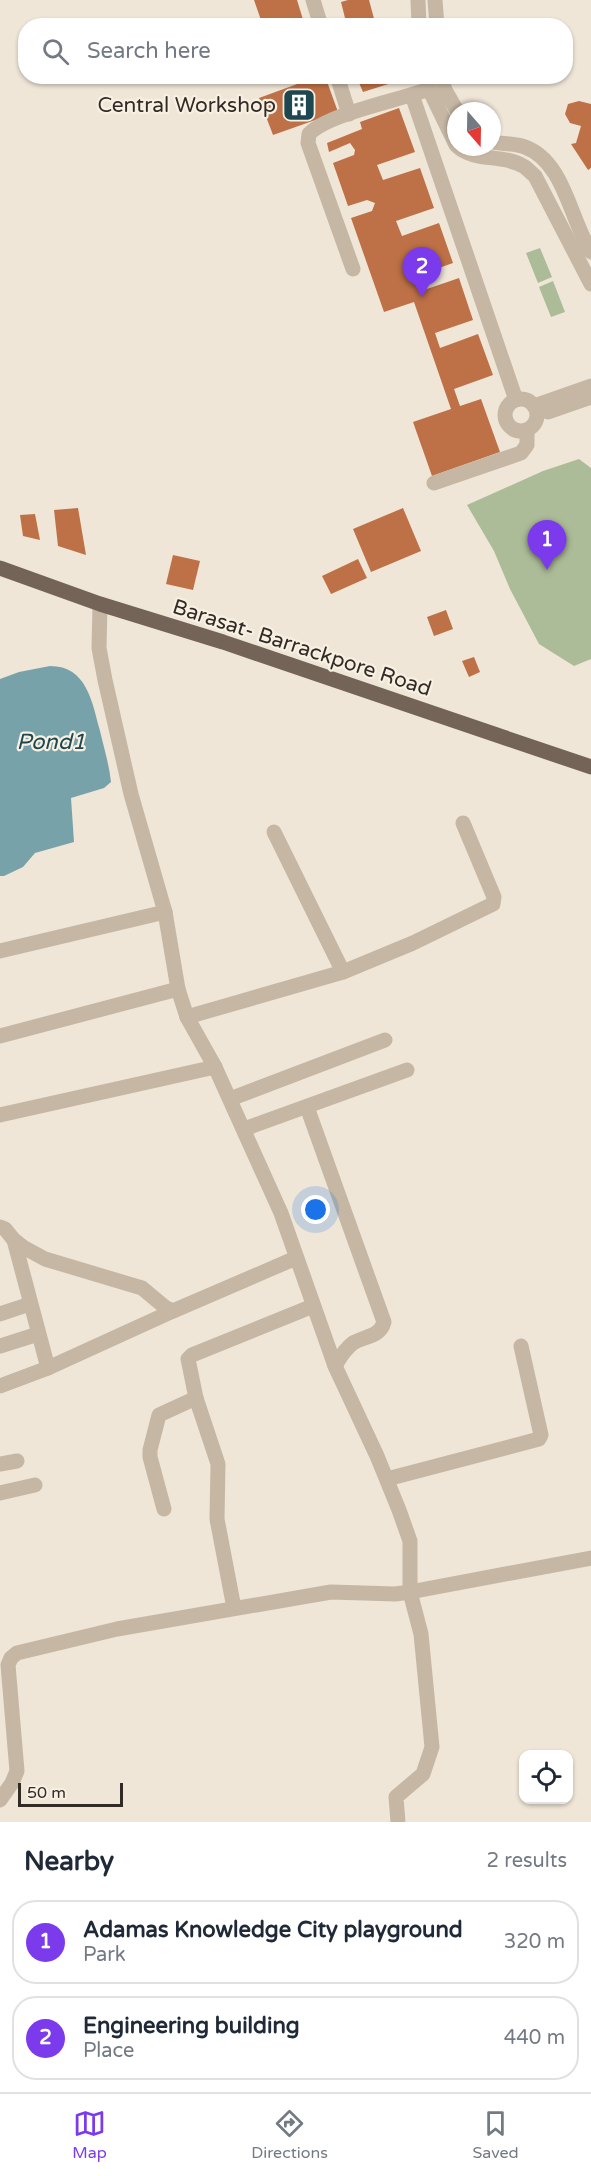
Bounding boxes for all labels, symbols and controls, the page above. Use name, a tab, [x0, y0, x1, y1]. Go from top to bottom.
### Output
search box	[18, 18, 573, 84]
icon: search	[39, 35, 72, 68]
text: Search here	[87, 38, 211, 64]
building icon: Central Workshop	[281, 87, 317, 123]
place label: Central Workshop	[97, 93, 276, 118]
north arrow	[447, 102, 501, 156]
pin: 2	[402, 248, 442, 297]
pin: 1	[528, 520, 566, 570]
street label: Barasat- Barrackpore Road	[169, 594, 435, 702]
water label: Pond1	[17, 729, 85, 755]
your location	[301, 1195, 330, 1224]
map controls	[519, 1750, 573, 1804]
button: locate	[519, 1750, 573, 1804]
scale bar	[18, 1780, 123, 1808]
text: 50 m	[27, 1783, 66, 1803]
text: Nearby	[24, 1846, 114, 1877]
text: 2 results	[487, 1849, 567, 1873]
text: Adamas Knowledge City playground	[83, 1917, 463, 1943]
text: 1	[39, 1930, 52, 1954]
text: 320 m	[504, 1930, 565, 1954]
text: Park	[83, 1943, 126, 1967]
text: Engineering building	[83, 2013, 300, 2039]
text: 2	[39, 2026, 52, 2050]
text: 440 m	[504, 2026, 565, 2050]
text: Place	[83, 2039, 134, 2063]
tab: Map	[72, 2107, 107, 2163]
tab: Directions	[251, 2107, 328, 2163]
tab: Saved	[472, 2107, 519, 2163]

